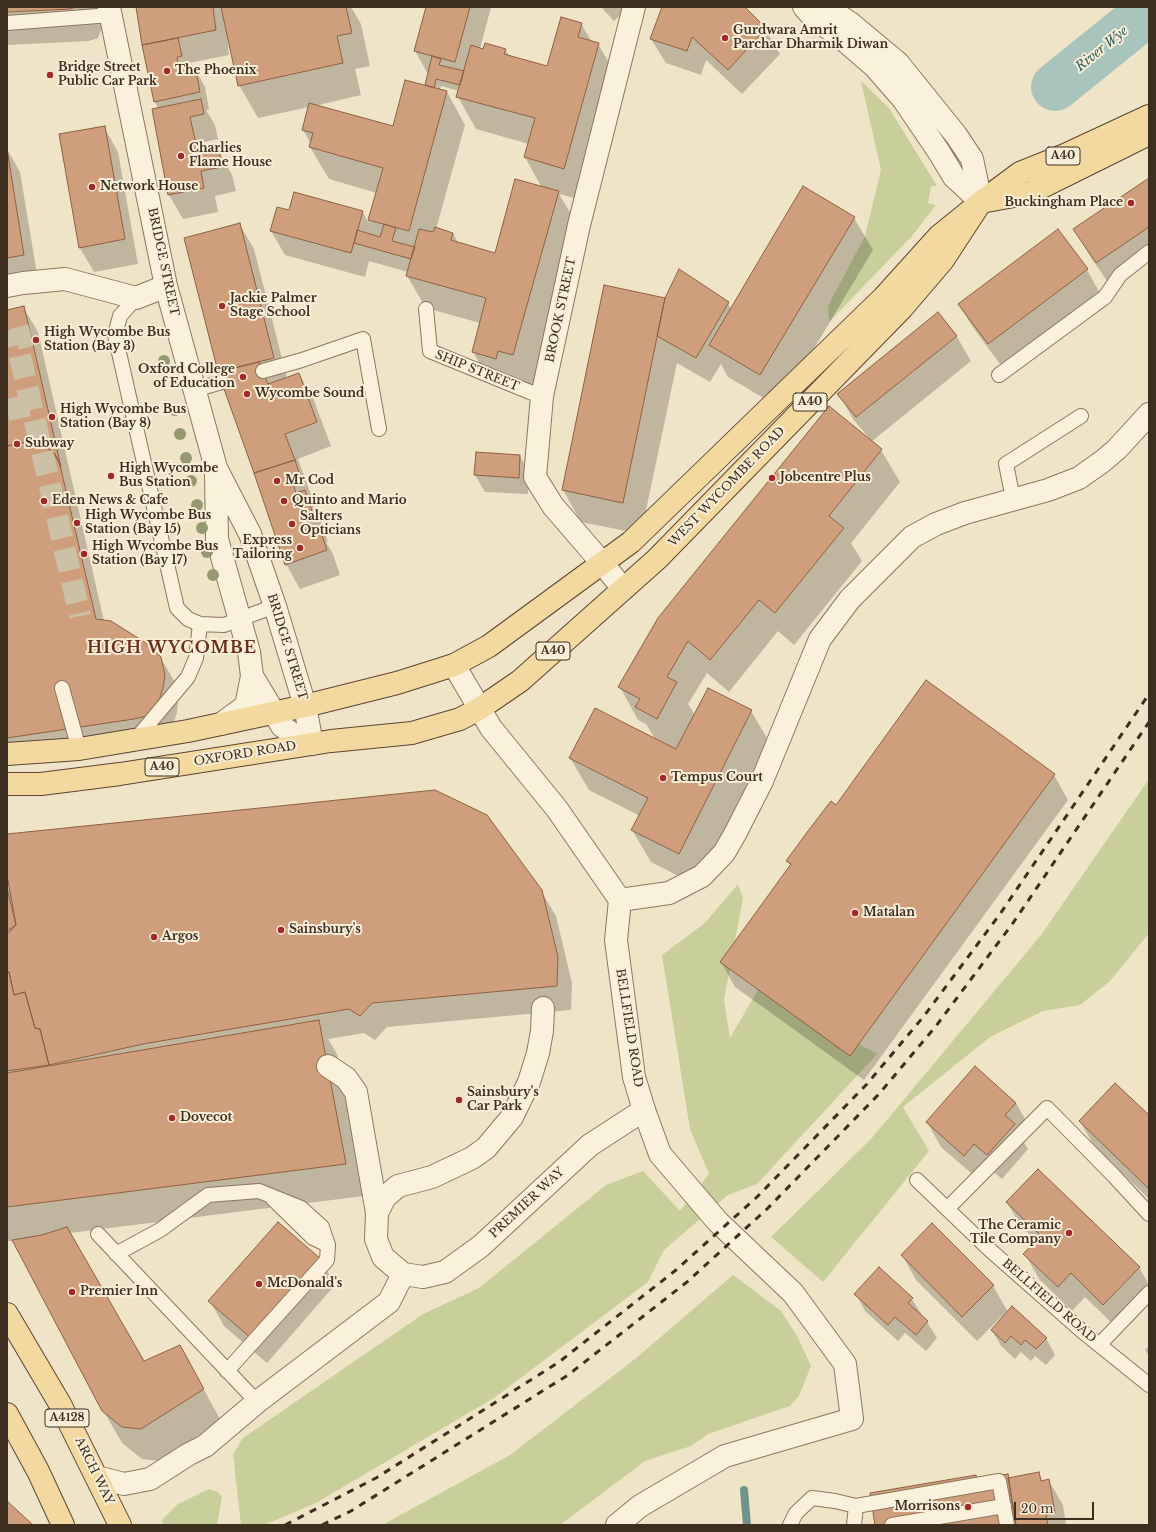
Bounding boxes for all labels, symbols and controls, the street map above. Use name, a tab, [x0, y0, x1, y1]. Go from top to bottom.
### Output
water label: River Wye	[1073, 23, 1131, 75]
place label: Gurdwara Amrit Parchar Dharmik Diwan	[733, 24, 888, 52]
marker: Gurdwara Amrit Parchar Dharmik Diwan	[720, 33, 730, 43]
place label: Bridge Street Public Car Park	[58, 61, 157, 89]
place label: The Phoenix	[175, 64, 257, 78]
marker: The Phoenix	[162, 66, 172, 76]
marker: Bridge Street Public Car Park	[45, 70, 55, 80]
place label: Charlies Flame House	[189, 142, 272, 170]
road number: A40	[1046, 147, 1080, 165]
marker: Charlies Flame House	[176, 151, 186, 161]
place label: Network House	[100, 180, 198, 194]
marker: Network House	[87, 182, 97, 192]
place label: Buckingham Place	[1004, 196, 1123, 210]
marker: Buckingham Place	[1126, 198, 1136, 208]
street label: BRIDGE STREET	[144, 206, 182, 318]
street label: BROOK STREET	[543, 256, 579, 364]
place label: Jackie Palmer Stage School	[230, 292, 317, 320]
marker: Jackie Palmer Stage School	[217, 301, 227, 311]
place label: High Wycombe Bus Station (Bay 3)	[44, 326, 170, 354]
marker: High Wycombe Bus Station (Bay 3)	[31, 335, 41, 345]
street label: SHIP STREET	[433, 348, 521, 394]
place label: Oxford College of Education	[138, 363, 235, 391]
marker: Oxford College of Education	[238, 372, 248, 382]
place label: Wycombe Sound	[255, 387, 364, 401]
marker: Wycombe Sound	[242, 389, 252, 399]
road number: A40	[793, 393, 827, 411]
place label: High Wycombe Bus Station (Bay 8)	[60, 403, 186, 431]
marker: High Wycombe Bus Station (Bay 8)	[47, 412, 57, 422]
street label: WEST WYCOMBE ROAD	[666, 424, 788, 550]
place label: Subway	[25, 437, 74, 451]
marker: Subway	[12, 439, 22, 449]
place label: High Wycombe Bus Station	[119, 462, 218, 490]
marker: High Wycombe Bus Station	[106, 471, 116, 481]
place label: Jobcentre Plus	[780, 471, 871, 485]
marker: Jobcentre Plus	[767, 473, 777, 483]
place label: Mr Cod	[285, 474, 334, 488]
marker: Mr Cod	[272, 476, 282, 486]
place label: Eden News & Cafe	[52, 494, 168, 508]
place label: Quinto and Mario	[292, 494, 407, 508]
marker: Eden News & Cafe	[39, 496, 49, 506]
marker: Quinto and Mario	[279, 496, 289, 506]
place label: High Wycombe Bus Station (Bay 15)	[85, 509, 211, 537]
place label: Salters Opticians	[300, 510, 361, 538]
marker: High Wycombe Bus Station (Bay 15)	[72, 518, 82, 528]
marker: Salters Opticians	[287, 519, 297, 529]
place label: Express Tailoring	[233, 534, 292, 562]
place label: High Wycombe Bus Station (Bay 17)	[92, 540, 218, 568]
marker: Express Tailoring	[295, 543, 305, 553]
marker: High Wycombe Bus Station (Bay 17)	[79, 549, 89, 559]
street label: BRIDGE STREET	[264, 592, 310, 702]
district label: HIGH WYCOMBE	[87, 638, 257, 658]
road number: A40	[536, 642, 570, 660]
street label: OXFORD ROAD	[193, 739, 297, 769]
road number: A40	[145, 758, 179, 776]
place label: Tempus Court	[671, 771, 763, 785]
marker: Tempus Court	[658, 773, 668, 783]
place label: Matalan	[863, 906, 915, 920]
marker: Matalan	[850, 908, 860, 918]
place label: Sainsbury's	[289, 923, 361, 937]
marker: Sainsbury's	[276, 925, 286, 935]
place label: Argos	[162, 930, 198, 944]
marker: Argos	[149, 932, 159, 942]
street label: BELLFIELD ROAD	[613, 968, 645, 1088]
place label: Sainsbury's Car Park	[467, 1086, 539, 1114]
marker: Sainsbury's Car Park	[454, 1095, 464, 1105]
place label: Dovecot	[180, 1111, 232, 1125]
marker: Dovecot	[167, 1113, 177, 1123]
street label: PREMIER WAY	[487, 1165, 567, 1241]
place label: The Ceramic Tile Company	[970, 1219, 1061, 1247]
marker: The Ceramic Tile Company	[1064, 1228, 1074, 1238]
street label: BELLFIELD ROAD	[999, 1256, 1099, 1346]
place label: McDonald's	[267, 1277, 342, 1291]
marker: McDonald's	[254, 1279, 264, 1289]
place label: Premier Inn	[80, 1285, 158, 1299]
marker: Premier Inn	[67, 1287, 77, 1297]
road number: A4128	[45, 1409, 89, 1427]
street label: ARCH WAY	[71, 1435, 117, 1507]
scale bar	[1016, 1494, 1096, 1520]
place label: Morrisons	[895, 1500, 960, 1514]
text: 20 m	[1021, 1501, 1053, 1516]
marker: Morrisons	[963, 1502, 973, 1512]

